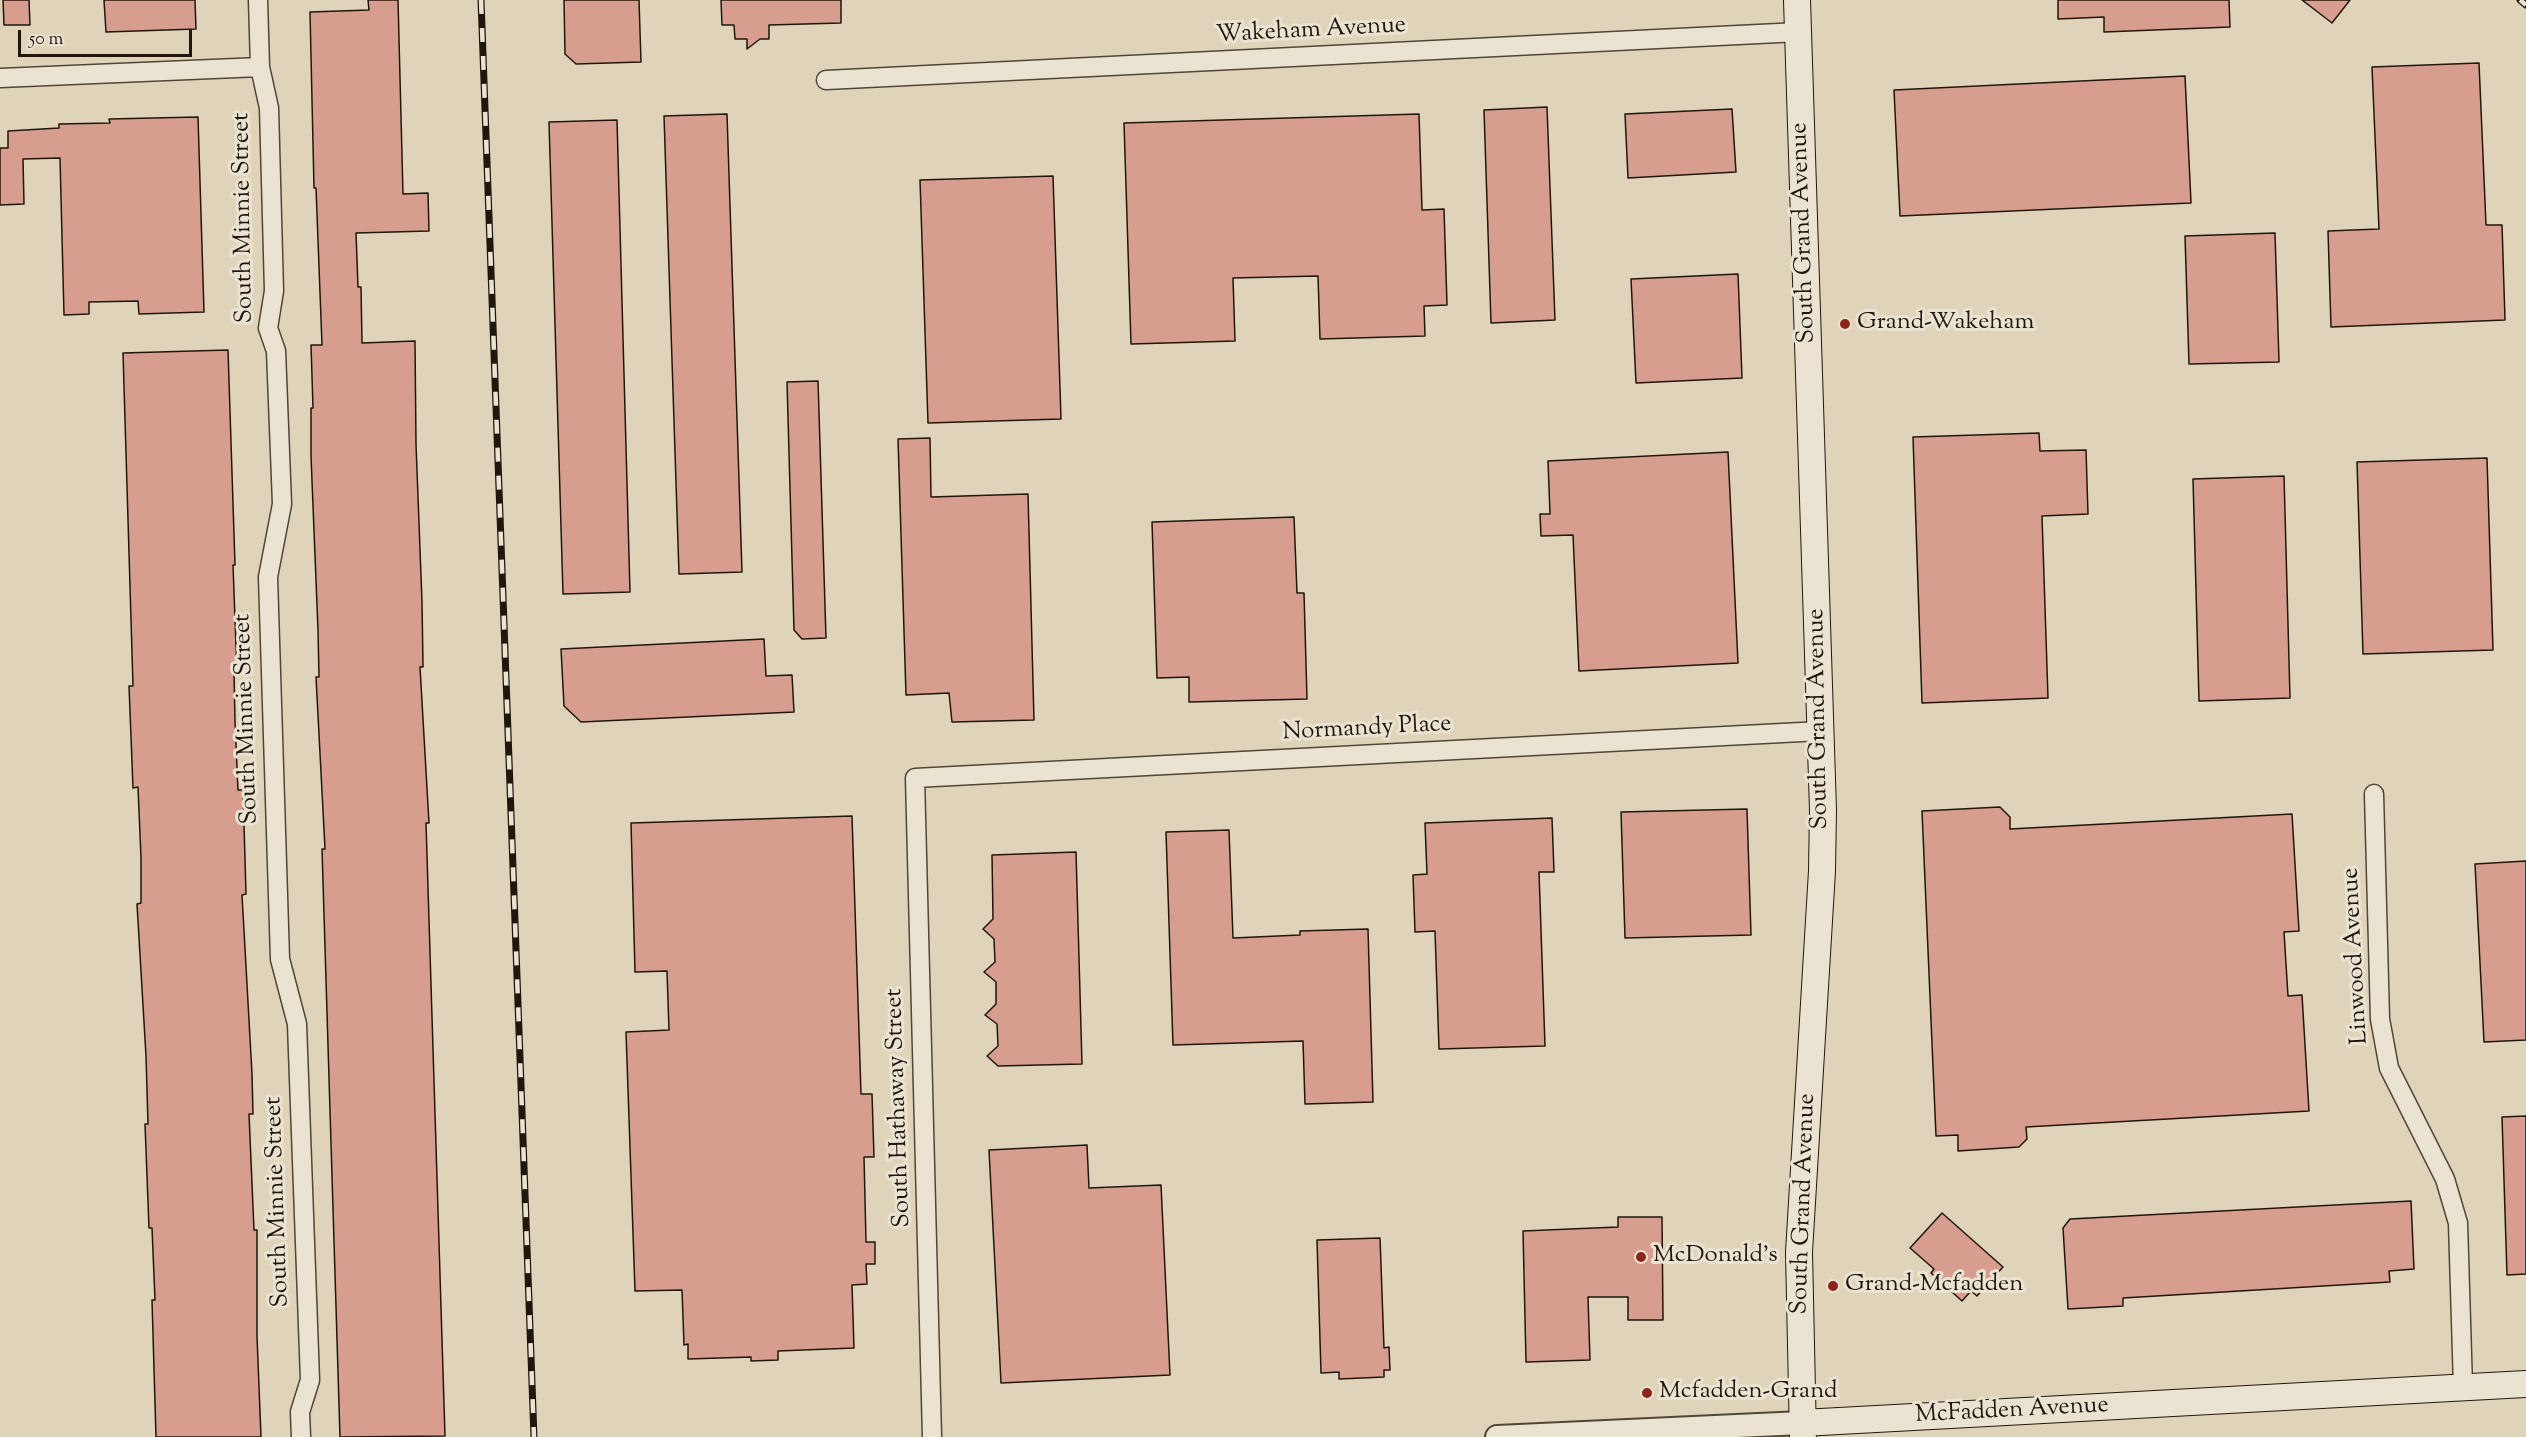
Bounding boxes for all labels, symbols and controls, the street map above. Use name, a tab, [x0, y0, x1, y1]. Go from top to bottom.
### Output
street label: Wakeham Avenue	[1215, 13, 1407, 51]
scale bar	[21, 18, 195, 56]
text: 50 m	[29, 27, 63, 53]
street label: South Minnie Street	[229, 112, 261, 324]
street label: South Grand Avenue	[1787, 122, 1823, 344]
place label: Grand-Wakeham	[1857, 310, 2034, 338]
marker: Grand-Wakeham	[1838, 317, 1852, 331]
street label: South Grand Avenue	[1804, 608, 1836, 830]
street label: South Minnie Street	[230, 613, 266, 825]
street label: Normandy Place	[1282, 711, 1452, 749]
street label: Linwood Avenue	[2338, 867, 2376, 1045]
street label: South Hathaway Street	[881, 988, 919, 1228]
street label: South Grand Avenue	[1787, 1093, 1823, 1315]
street label: South Minnie Street	[261, 1096, 297, 1308]
place label: McDonald's	[1653, 1243, 1778, 1271]
marker: McDonald's	[1634, 1250, 1648, 1264]
place label: Grand-Mcfadden	[1845, 1272, 2023, 1300]
marker: Grand-Mcfadden	[1826, 1279, 1840, 1293]
place label: Mcfadden-Grand	[1659, 1379, 1838, 1407]
marker: Mcfadden-Grand	[1640, 1386, 1654, 1400]
street label: McFadden Avenue	[1915, 1393, 2109, 1431]

